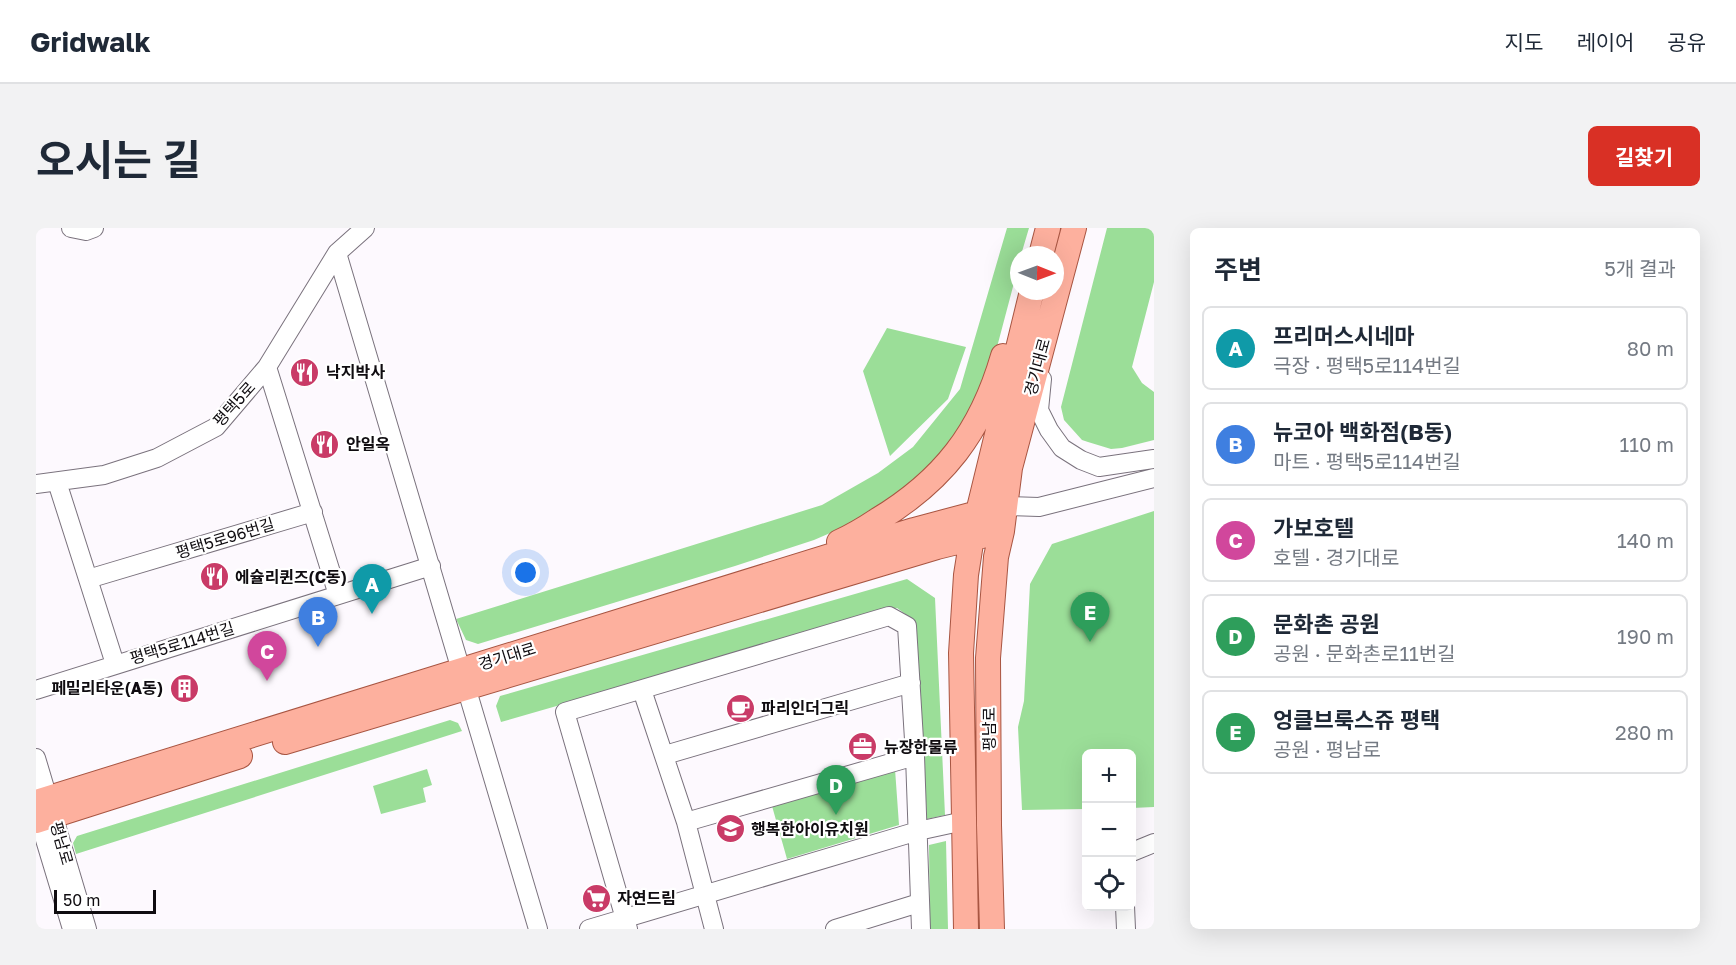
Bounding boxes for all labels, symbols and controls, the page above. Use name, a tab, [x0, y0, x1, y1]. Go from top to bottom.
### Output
text: Gridwalk	[30, 25, 151, 58]
text: 지도	[1505, 29, 1543, 55]
text: 레이어	[1576, 29, 1634, 55]
text: 공유	[1667, 29, 1706, 55]
button: 길찾기	[1588, 126, 1700, 186]
text: 오시는 길	[36, 134, 201, 184]
north arrow	[1010, 246, 1064, 300]
text: 주변	[1214, 254, 1262, 285]
text: 5개 결과	[1604, 256, 1676, 280]
text: 프리머스시네마	[1273, 322, 1415, 349]
street label: 경기대로	[1020, 336, 1054, 398]
text: A	[1228, 336, 1243, 360]
text: 80 m	[1627, 336, 1674, 360]
text: 극장 · 평택5로114번길	[1273, 353, 1461, 377]
restaurant icon: 낙지박사	[289, 356, 321, 388]
place label: 낙지박사	[326, 362, 385, 382]
street label: 평택5로	[209, 377, 259, 431]
text: 뉴코아 백화점(B동)	[1273, 418, 1452, 445]
restaurant icon: 안일옥	[309, 428, 341, 460]
text: B	[1228, 432, 1243, 456]
text: 110 m	[1620, 432, 1674, 456]
place label: 안일옥	[346, 434, 390, 454]
text: 마트 · 평택5로114번길	[1273, 449, 1461, 473]
street label: 평택5로96번길	[173, 513, 277, 563]
text: 가보호텔	[1273, 514, 1354, 541]
text: C	[1228, 528, 1243, 552]
text: 140 m	[1617, 528, 1674, 552]
text: 호텔 · 경기대로	[1273, 545, 1399, 569]
your location	[511, 558, 540, 587]
restaurant icon: 에슐리퀸즈(C동)	[198, 561, 230, 593]
pin: A	[352, 564, 392, 614]
place label: 에슐리퀸즈(C동)	[235, 567, 347, 587]
pin: E	[1070, 592, 1110, 642]
pin: B	[298, 598, 338, 647]
text: 문화촌 공원	[1273, 610, 1380, 637]
street label: 평택5로114번길	[127, 618, 237, 668]
text: D	[1228, 624, 1243, 648]
text: 190 m	[1617, 624, 1674, 648]
pin: C	[248, 632, 286, 681]
street label: 경기대로	[476, 638, 538, 674]
text: 공원 · 문화촌로11번길	[1273, 641, 1456, 665]
building icon: 페밀리타운(A동)	[168, 672, 200, 704]
place label: 페밀리타운(A동)	[51, 678, 163, 698]
cafe icon: 파리인더그릭	[724, 692, 756, 724]
place label: 파리인더그릭	[761, 698, 849, 718]
text: 엉클브룩스쥬 평택	[1273, 706, 1440, 733]
street label: 평남로	[979, 707, 999, 751]
text: E	[1229, 720, 1242, 744]
text: 280 m	[1615, 720, 1674, 744]
office icon: 뉴장한물류	[847, 731, 879, 763]
place label: 뉴장한물류	[884, 737, 958, 757]
text: 공원 · 평남로	[1273, 737, 1381, 761]
map controls	[1082, 749, 1136, 911]
button: +	[1082, 749, 1136, 803]
pin: D	[816, 766, 856, 815]
button: −	[1082, 803, 1136, 857]
school or university icon: 행복한아이유치원	[714, 813, 746, 845]
street label: 평남로	[46, 819, 78, 867]
place label: 행복한아이유치원	[751, 819, 869, 839]
button: locate	[1082, 857, 1136, 911]
supermarket icon: 자연드림	[580, 882, 612, 914]
scale bar	[54, 887, 156, 914]
place label: 자연드림	[617, 888, 676, 908]
text: 50 m	[63, 890, 100, 910]

